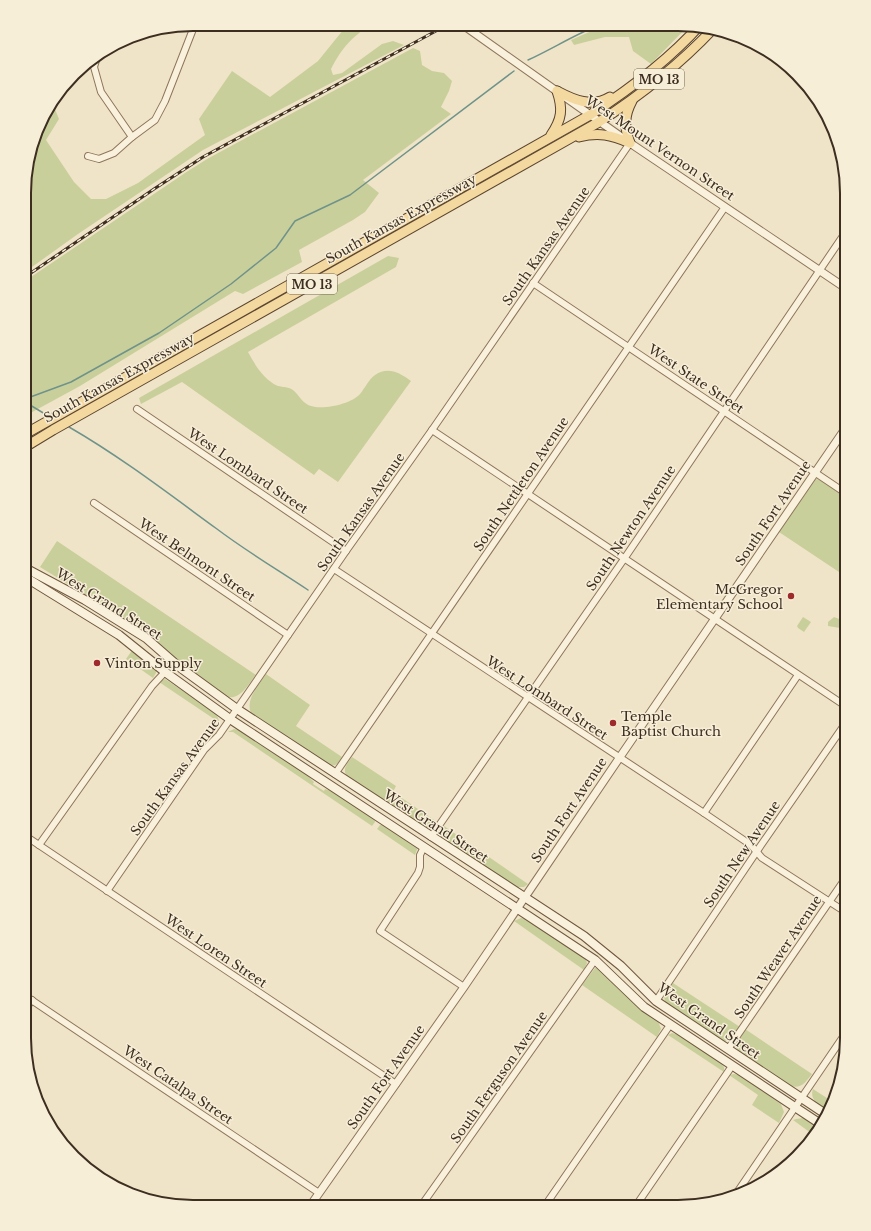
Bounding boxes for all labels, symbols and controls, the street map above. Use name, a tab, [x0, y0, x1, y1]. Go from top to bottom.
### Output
road number: MO 13	[634, 69, 684, 89]
street label: West Mount Vernon Street	[581, 91, 738, 204]
street label: South Kansas Expressway	[323, 170, 480, 268]
street label: South Kansas Avenue	[499, 183, 593, 309]
road number: MO 13	[287, 274, 337, 294]
street label: South Kansas Expressway	[41, 329, 198, 427]
street label: West State Street	[644, 340, 747, 417]
street label: South Nettleton Avenue	[470, 414, 572, 554]
street label: West Lombard Street	[184, 424, 312, 518]
street label: South Kansas Avenue	[314, 449, 408, 575]
street label: South Fort Avenue	[731, 457, 815, 569]
street label: South Newton Avenue	[583, 462, 679, 594]
street label: West Belmont Street	[135, 514, 259, 605]
street label: West Grand Street	[52, 564, 165, 643]
place label: McGregor Elementary School	[656, 581, 784, 613]
marker: McGregor Elementary School	[786, 591, 796, 601]
street label: West Lombard Street	[482, 652, 611, 744]
place label: Vinton Supply	[104, 655, 202, 672]
marker: Vinton Supply	[92, 658, 102, 668]
place label: Temple Baptist Church	[621, 708, 721, 740]
street label: South Kansas Avenue	[127, 715, 223, 839]
marker: Temple Baptist Church	[608, 718, 618, 728]
street label: South Fort Avenue	[527, 754, 611, 866]
street label: West Grand Street	[380, 785, 492, 866]
street label: South New Avenue	[700, 797, 784, 911]
street label: South Weaver Avenue	[730, 892, 826, 1022]
street label: West Loren Street	[161, 910, 270, 992]
street label: West Grand Street	[654, 979, 764, 1063]
street label: South Ferguson Avenue	[447, 1008, 551, 1146]
street label: South Fort Avenue	[344, 1021, 428, 1133]
street label: West Catalpa Street	[119, 1041, 236, 1128]

